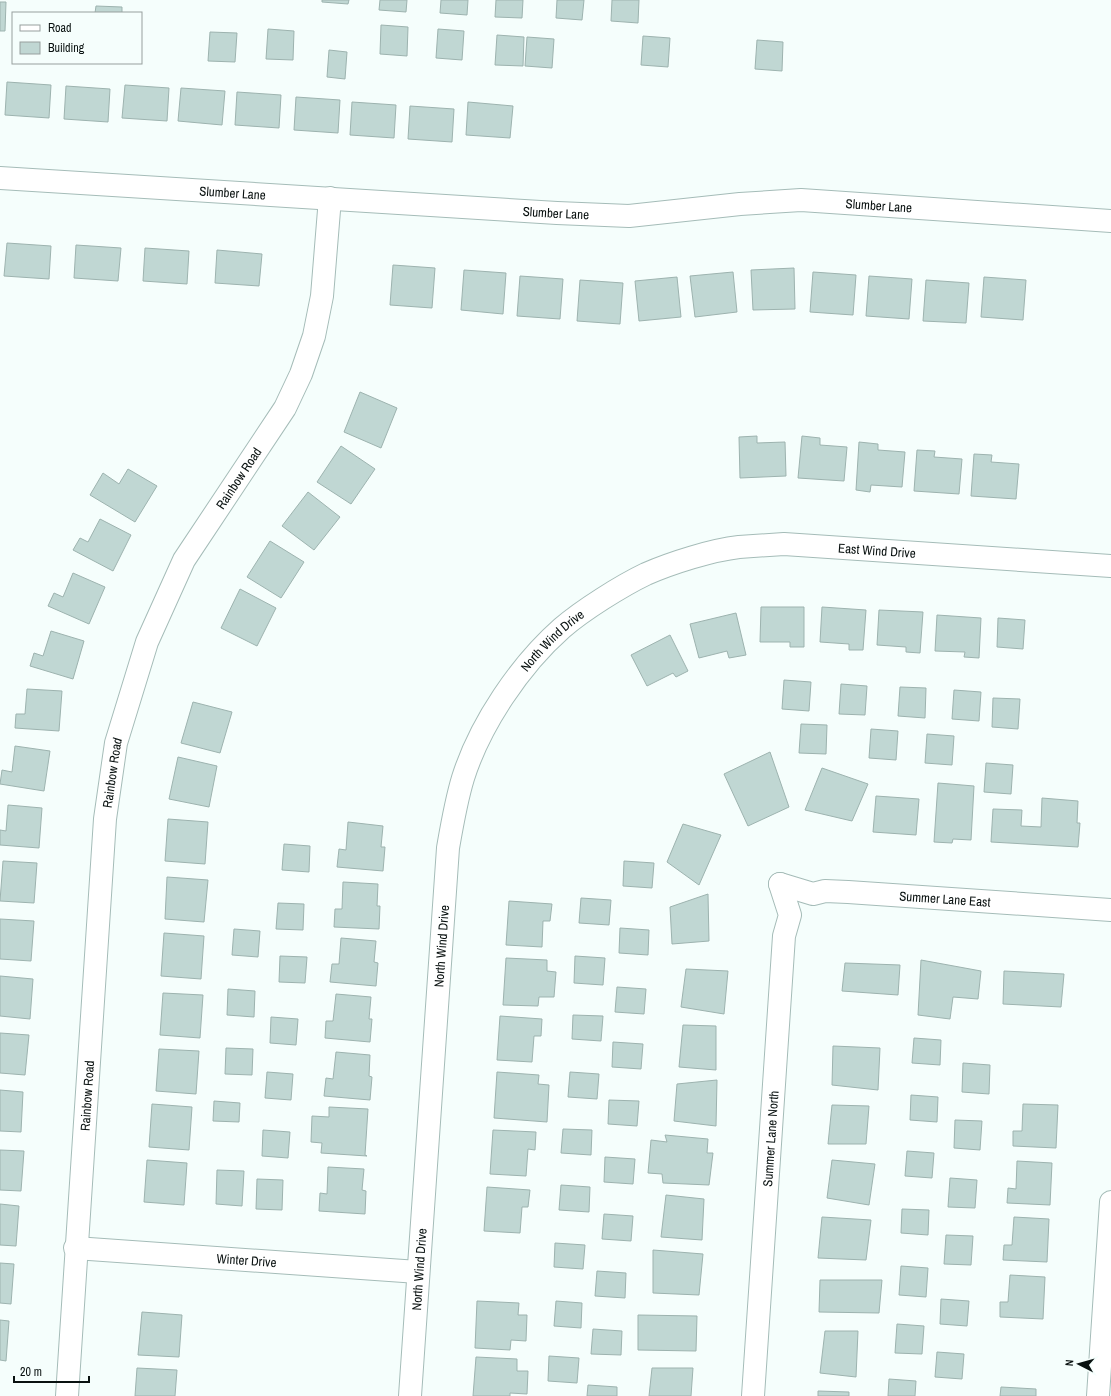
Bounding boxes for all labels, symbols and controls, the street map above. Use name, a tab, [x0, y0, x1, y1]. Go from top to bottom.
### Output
legend	[12, 12, 142, 64]
text: Road	[48, 20, 72, 36]
text: Building	[48, 40, 85, 56]
street label: Slumber Lane	[199, 183, 266, 204]
street label: Slumber Lane	[845, 195, 913, 217]
street label: Slumber Lane	[522, 203, 590, 223]
street label: Rainbow Road	[212, 444, 265, 512]
street label: East Wind Drive	[838, 540, 916, 562]
street label: North Wind Drive	[517, 606, 588, 675]
street label: Rainbow Road	[99, 736, 126, 809]
street label: Summer Lane East	[899, 888, 991, 911]
street label: North Wind Drive	[430, 904, 453, 988]
street label: Rainbow Road	[76, 1060, 98, 1131]
street label: Summer Lane North	[759, 1090, 783, 1187]
street label: North Wind Drive	[408, 1228, 431, 1311]
street label: Winter Drive	[216, 1250, 277, 1271]
north arrow	[1059, 1344, 1099, 1384]
scale bar	[14, 1358, 89, 1384]
text: N	[1062, 1359, 1076, 1367]
text: 20 m	[20, 1364, 42, 1380]

